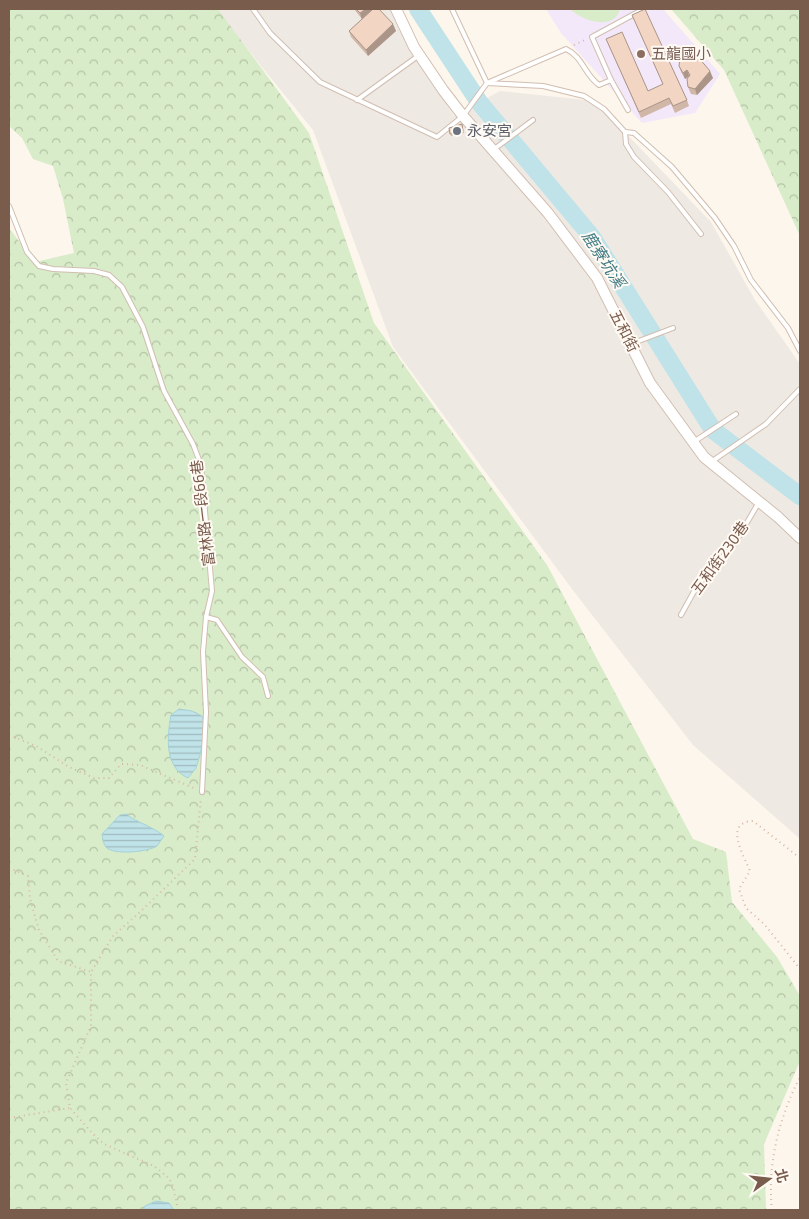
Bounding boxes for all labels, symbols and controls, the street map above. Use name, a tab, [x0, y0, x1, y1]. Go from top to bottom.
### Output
place label: 五龍國小	[651, 44, 711, 62]
marker: 五龍國小	[635, 48, 647, 60]
place label: 永安宮	[467, 121, 512, 139]
marker: 永安宮	[451, 125, 463, 137]
water label: 鹿寮坑溪	[579, 227, 631, 292]
street label: 五和街	[607, 306, 643, 355]
street label: 富林路一段66巷	[187, 459, 217, 567]
street label: 五和街230巷	[687, 517, 752, 597]
north arrow	[744, 1154, 794, 1204]
text: 北	[772, 1167, 792, 1184]

